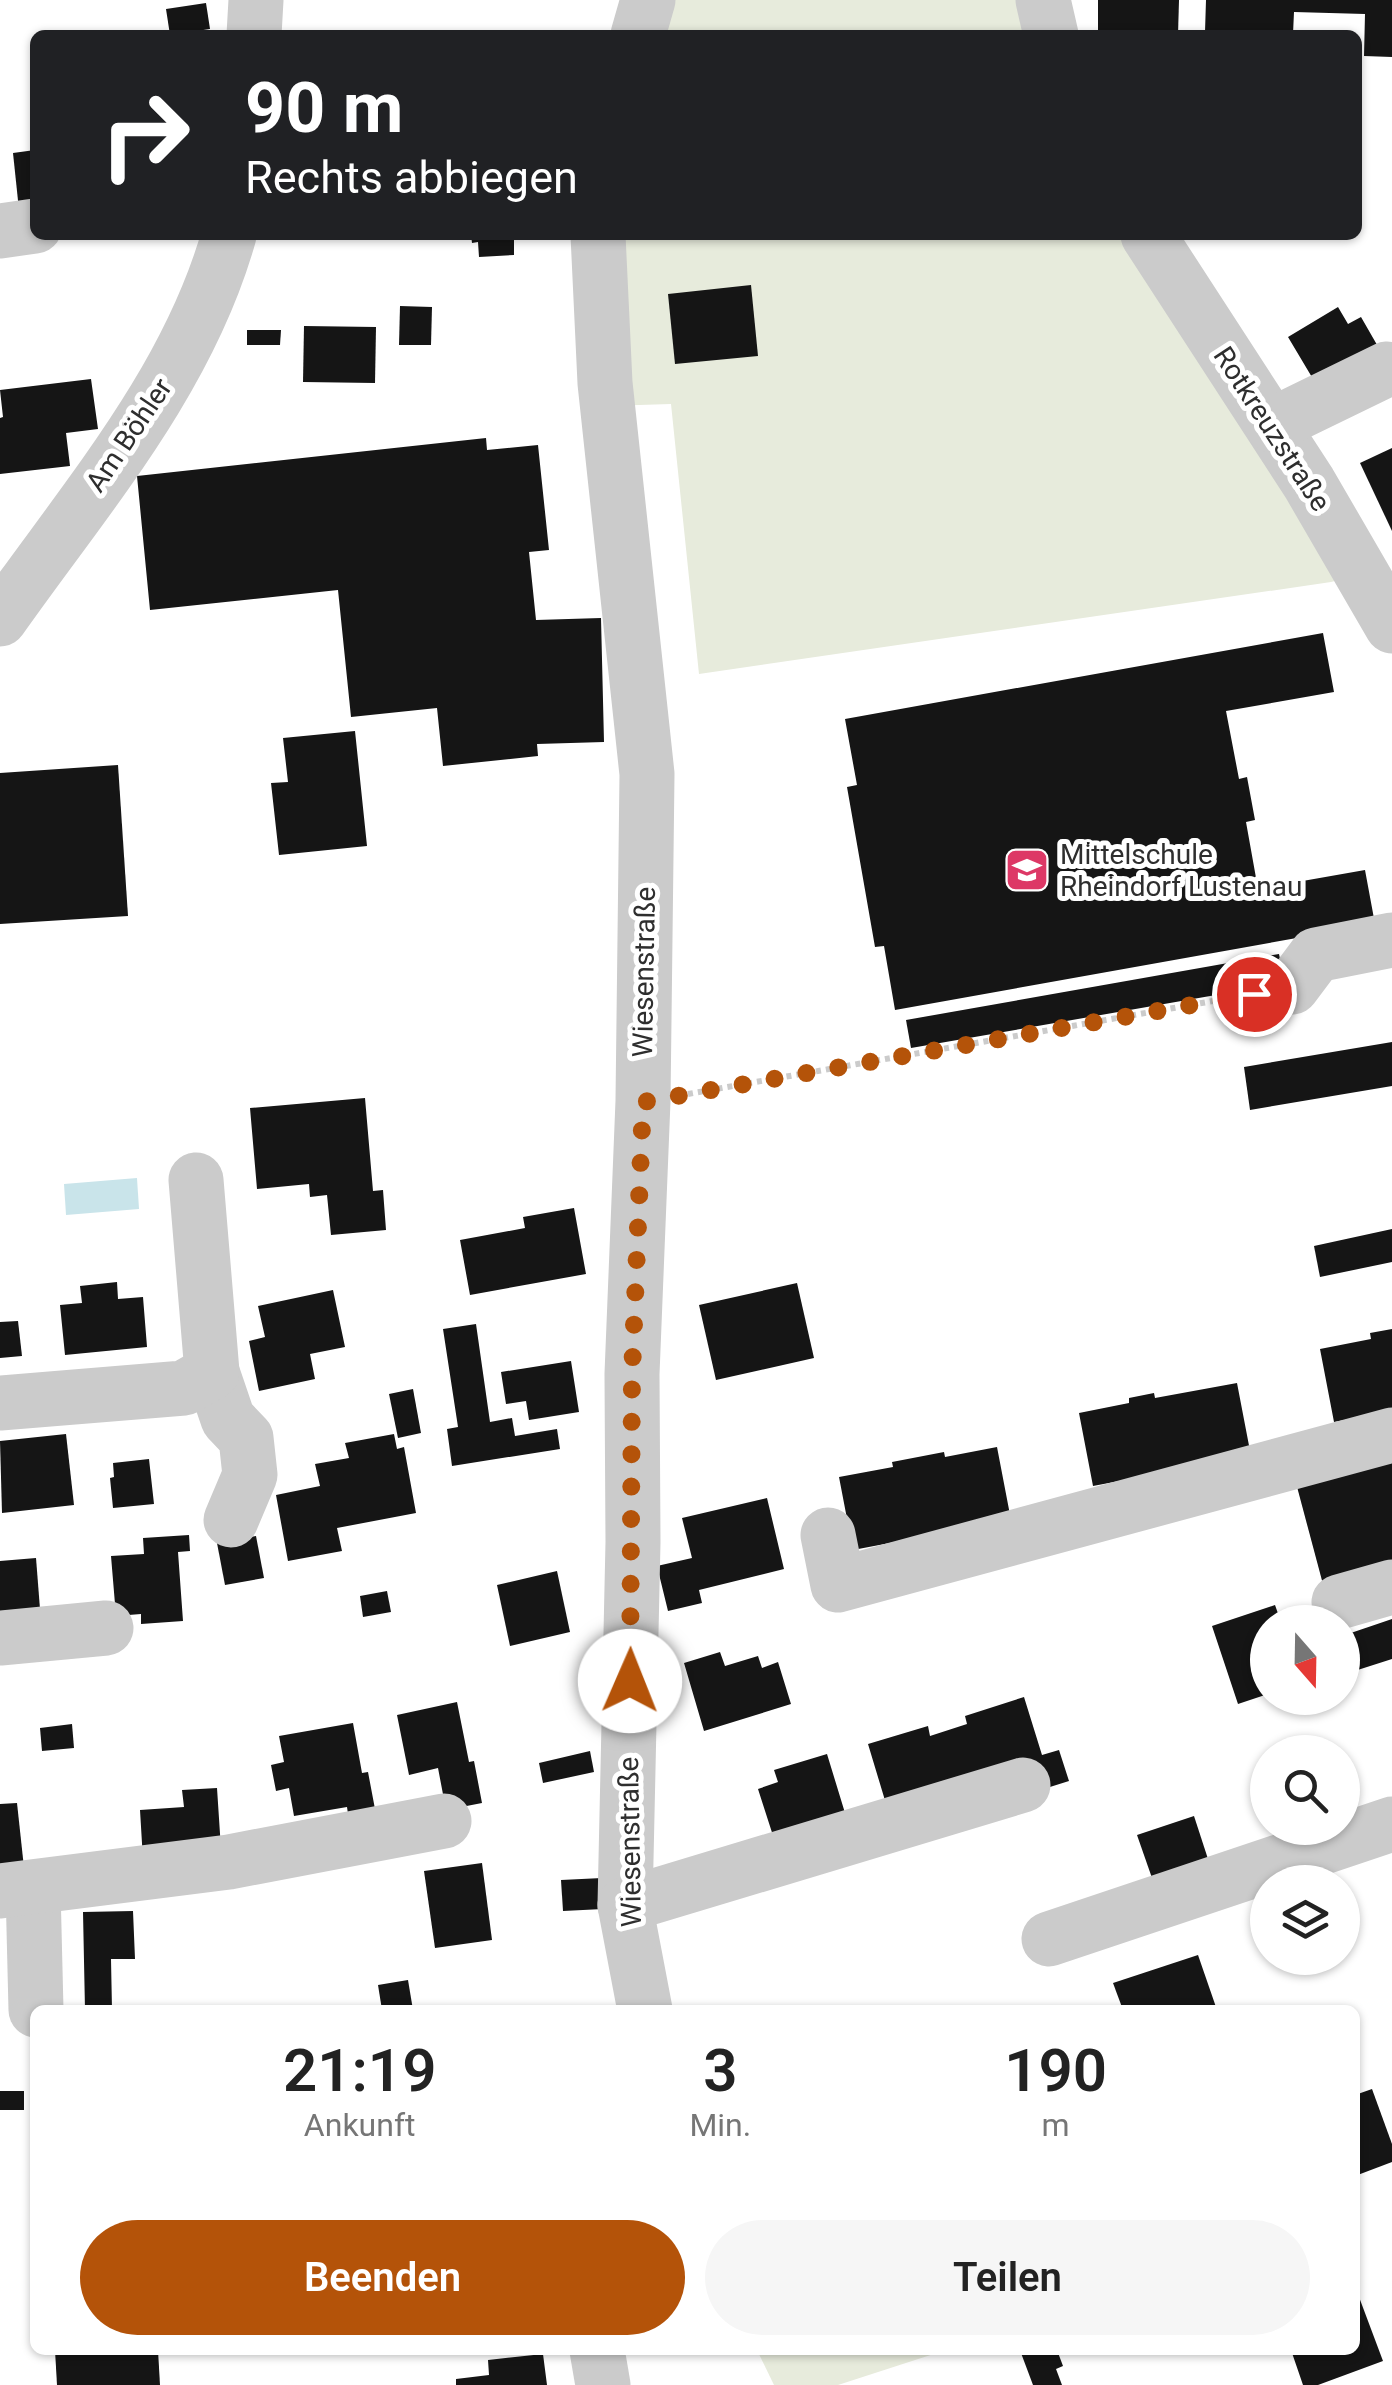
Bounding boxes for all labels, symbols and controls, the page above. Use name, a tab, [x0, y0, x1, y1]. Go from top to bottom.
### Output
text: 90 m	[245, 67, 403, 149]
icon: right	[80, 70, 210, 200]
text: Rechts abbiegen	[245, 151, 578, 204]
street label: Rotkreuzstraße	[1207, 341, 1337, 517]
street label: Am Böhler	[79, 372, 179, 498]
place label: Mittelschule Rheindorf Lustenau	[1060, 838, 1302, 903]
school or university icon: Mittelschule Rheindorf Lustenau	[1004, 847, 1050, 893]
street label: Wiesenstraße	[626, 886, 662, 1058]
pin	[1212, 952, 1297, 1037]
icon: arrive	[1227, 967, 1282, 1022]
north arrow	[1250, 1605, 1360, 1715]
map controls	[1250, 1605, 1360, 1975]
position arrow	[578, 1629, 682, 1733]
button: search	[1250, 1735, 1360, 1845]
street label: Wiesenstraße	[612, 1756, 648, 1928]
button: layers	[1250, 1865, 1360, 1975]
text: 21:19	[283, 2035, 436, 2106]
text: 3	[703, 2035, 737, 2106]
text: 190	[1004, 2035, 1107, 2106]
text: Ankunft	[304, 2106, 416, 2144]
text: Min.	[689, 2106, 751, 2144]
text: m	[1042, 2106, 1070, 2144]
button: Beenden	[80, 2220, 685, 2335]
button: Teilen	[705, 2220, 1310, 2335]

